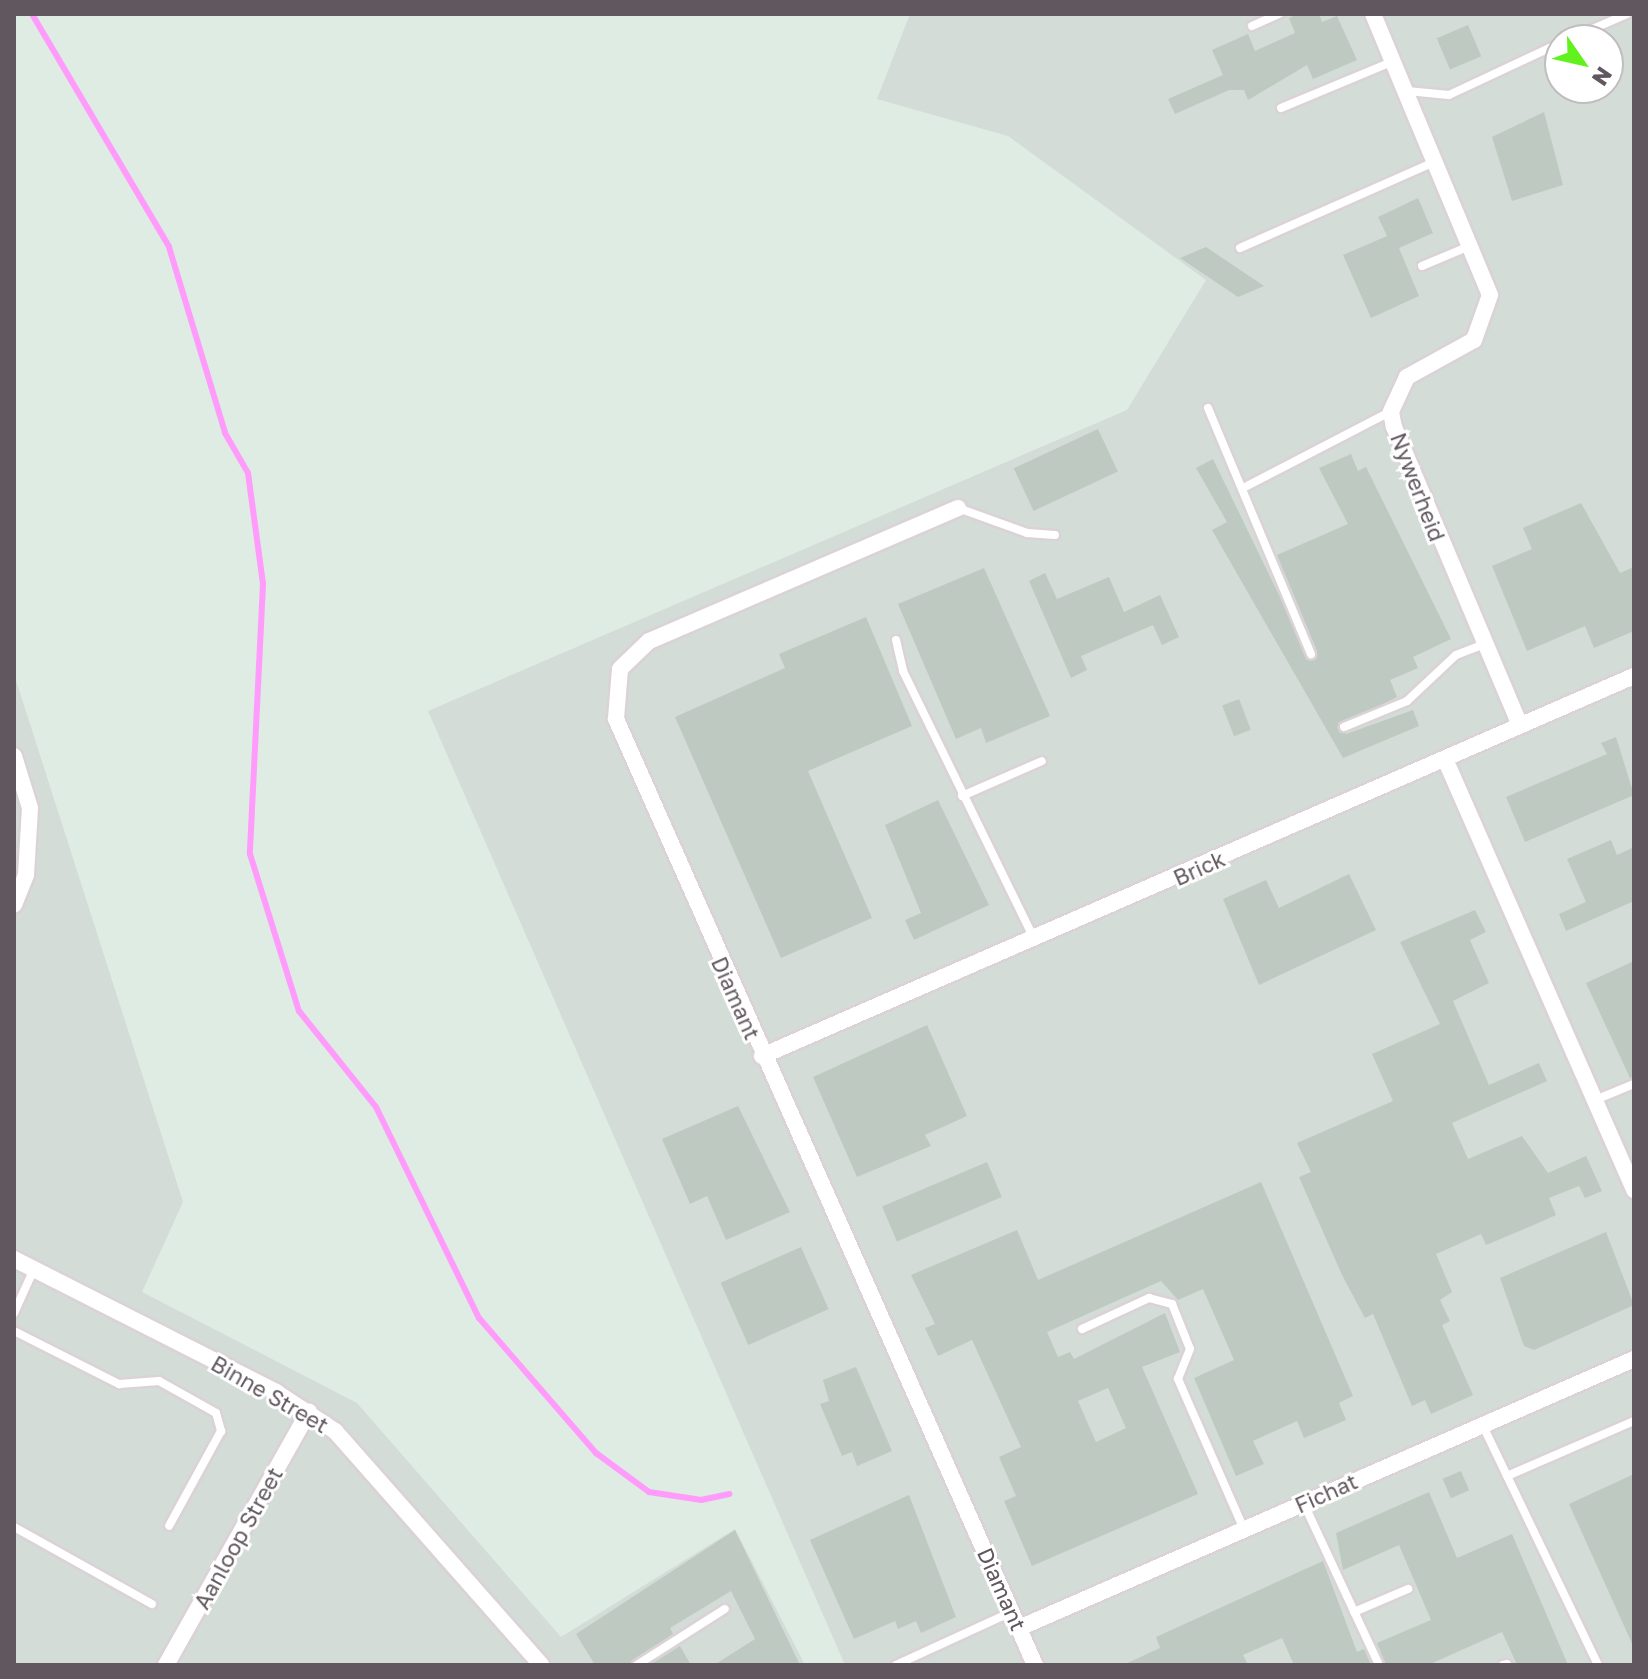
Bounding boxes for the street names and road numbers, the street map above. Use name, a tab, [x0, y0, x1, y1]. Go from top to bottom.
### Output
street label: Nywerheid	[1385, 429, 1451, 545]
street label: Brick	[1169, 845, 1229, 891]
street label: Diamant	[706, 953, 766, 1043]
street label: Binne Street	[207, 1350, 333, 1438]
street label: Aanloop Street	[188, 1462, 288, 1614]
street label: Fichat	[1291, 1468, 1361, 1518]
street label: Diamant	[972, 1544, 1032, 1634]

